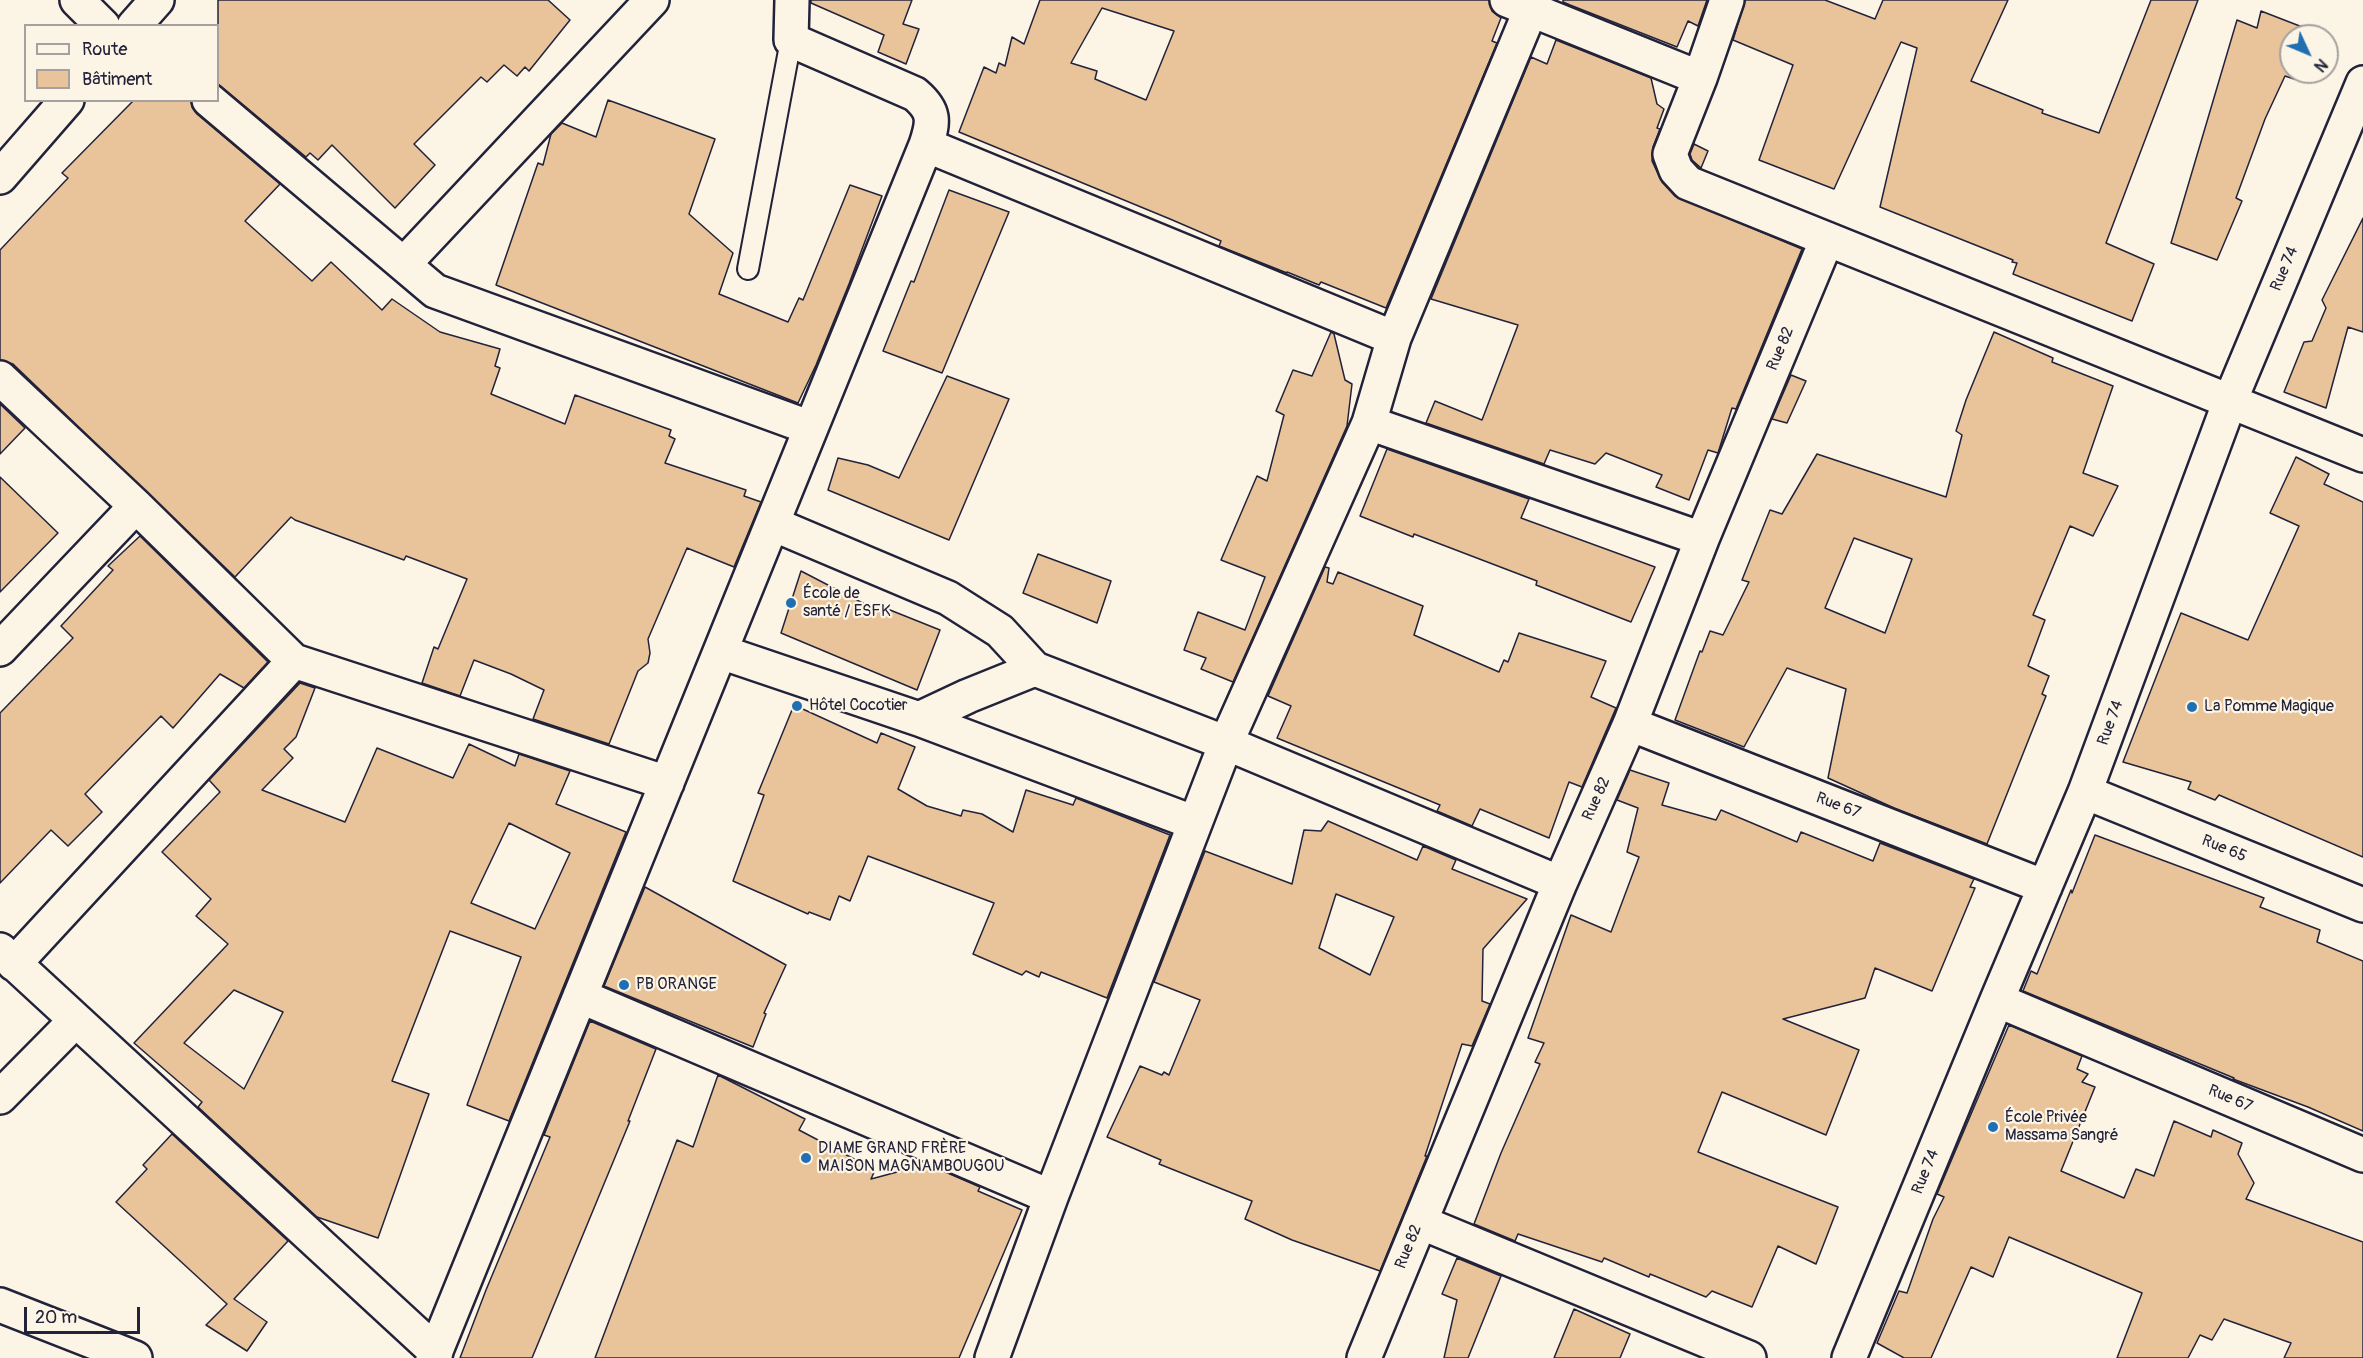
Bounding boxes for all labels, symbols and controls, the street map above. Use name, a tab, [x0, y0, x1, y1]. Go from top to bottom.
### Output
legend	[24, 24, 219, 102]
north arrow	[2279, 24, 2339, 84]
text: Route	[82, 38, 127, 61]
text: N	[2310, 54, 2331, 76]
text: Bâtiment	[82, 68, 152, 91]
street label: Rue 74	[2267, 244, 2303, 294]
street label: Rue 82	[1763, 324, 1799, 374]
place label: École de santé / ESFK	[803, 584, 891, 622]
marker: École de santé / ESFK	[784, 596, 798, 610]
place label: Hôtel Cocotier	[809, 696, 908, 716]
place label: La Pomme Magique	[2204, 697, 2334, 717]
street label: Rue 74	[2094, 698, 2128, 748]
marker: Hôtel Cocotier	[790, 699, 804, 713]
marker: La Pomme Magique	[2185, 700, 2199, 714]
street label: Rue 82	[1579, 774, 1615, 824]
street label: Rue 67	[1813, 789, 1863, 823]
street label: Rue 65	[2199, 831, 2249, 867]
place label: PB ORANGE	[636, 975, 717, 995]
marker: PB ORANGE	[617, 978, 631, 992]
street label: Rue 67	[2205, 1081, 2255, 1117]
place label: École Privée Massama Sangré	[2005, 1108, 2118, 1146]
marker: École Privée Massama Sangré	[1986, 1120, 2000, 1134]
place label: DIAME GRAND FRÈRE MAISON MAGNAMBOUGOU	[818, 1139, 1005, 1177]
street label: Rue 74	[1908, 1147, 1944, 1197]
marker: DIAME GRAND FRÈRE MAISON MAGNAMBOUGOU	[799, 1151, 813, 1165]
street label: Rue 82	[1392, 1222, 1426, 1272]
scale bar	[27, 1295, 142, 1333]
text: 20 m	[35, 1306, 77, 1329]

